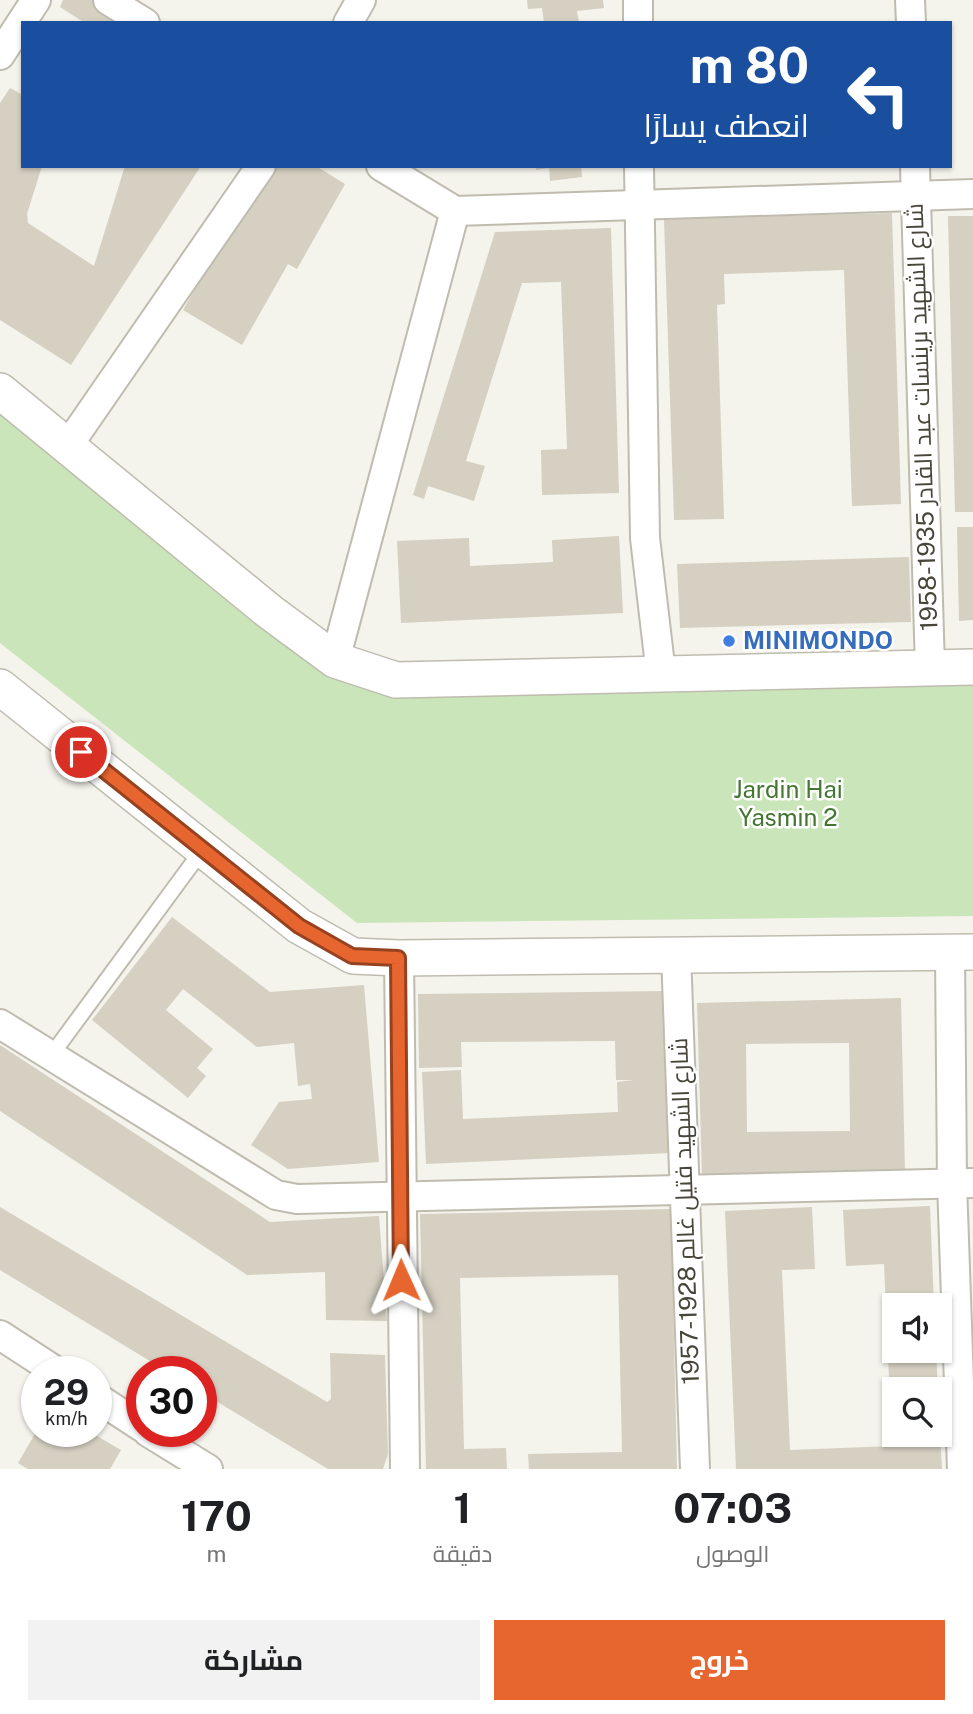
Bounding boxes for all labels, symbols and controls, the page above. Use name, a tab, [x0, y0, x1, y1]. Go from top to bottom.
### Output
text: 80 m	[690, 36, 809, 94]
icon: left	[833, 49, 924, 140]
text: انعطف يسارًا	[643, 107, 809, 144]
street label: شارع الشهيد برينسات عبد القادر 1935-1958	[900, 203, 945, 631]
place label: MINIMONDO	[743, 626, 893, 654]
marker: MINIMONDO	[721, 633, 737, 649]
pin	[51, 722, 111, 782]
icon: arrive	[62, 733, 100, 771]
park label: Jardin Hai Yasmin 2	[733, 775, 843, 831]
street label: شارع الشهيد فتيل غالم 1928-1957	[664, 1037, 707, 1385]
position arrow	[364, 1243, 438, 1317]
map controls	[882, 1293, 952, 1447]
button: sound	[882, 1293, 952, 1363]
speed limit sign: 30	[126, 1356, 217, 1447]
text: 29	[44, 1372, 89, 1413]
button: search	[882, 1377, 952, 1447]
text: km/h	[45, 1408, 88, 1429]
text: 1	[454, 1483, 472, 1532]
text: 07:03	[673, 1483, 792, 1532]
text: 170	[181, 1491, 252, 1540]
text: m	[206, 1540, 226, 1567]
text: دقيقة	[433, 1540, 492, 1567]
text: الوصول	[696, 1540, 769, 1567]
button: مشاركة	[28, 1620, 480, 1700]
button: خروج	[494, 1620, 945, 1700]

